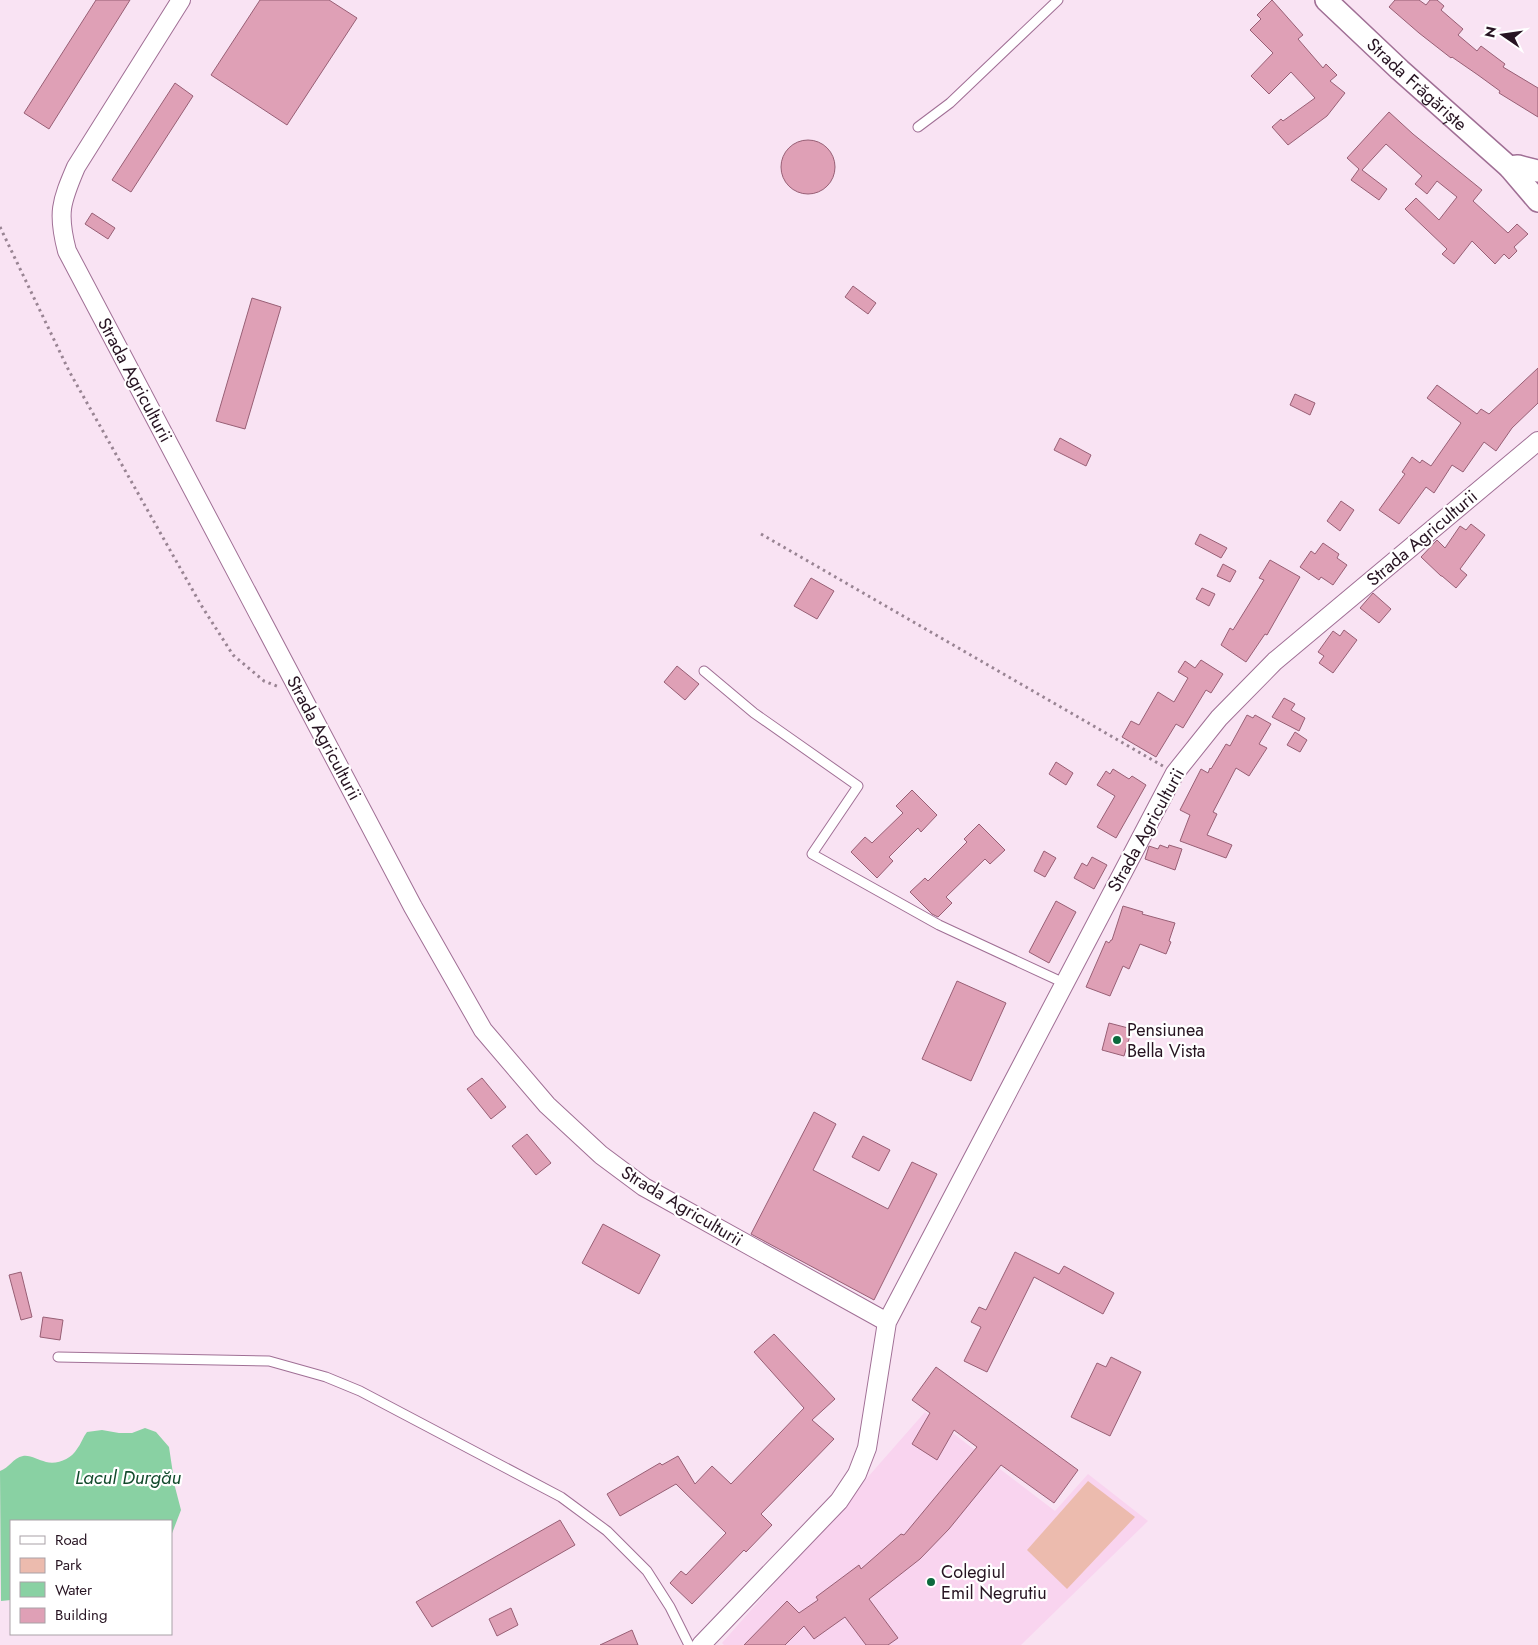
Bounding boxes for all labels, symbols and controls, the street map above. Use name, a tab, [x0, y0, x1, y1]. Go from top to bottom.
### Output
north arrow	[1478, 10, 1528, 60]
text: N	[1479, 24, 1501, 40]
street label: Strada Frăgăriște	[1361, 32, 1473, 137]
street label: Strada Agriculturii	[91, 313, 179, 447]
street label: Strada Agriculturii	[1361, 484, 1483, 592]
street label: Strada Agriculturii	[280, 671, 368, 805]
street label: Strada Agriculturii	[1101, 763, 1191, 897]
place label: Pensiunea Bella Vista	[1127, 1017, 1205, 1064]
marker: Pensiunea Bella Vista	[1111, 1034, 1123, 1046]
street label: Strada Agriculturii	[616, 1159, 748, 1253]
water label: Lacul Durgău	[75, 1464, 181, 1491]
legend	[10, 1520, 172, 1635]
text: Road	[55, 1529, 87, 1551]
text: Park	[55, 1554, 82, 1576]
place label: Colegiul Emil Negrutiu	[941, 1559, 1047, 1606]
marker: Colegiul Emil Negrutiu	[925, 1576, 937, 1588]
text: Water	[55, 1579, 93, 1601]
text: Building	[55, 1604, 107, 1626]

